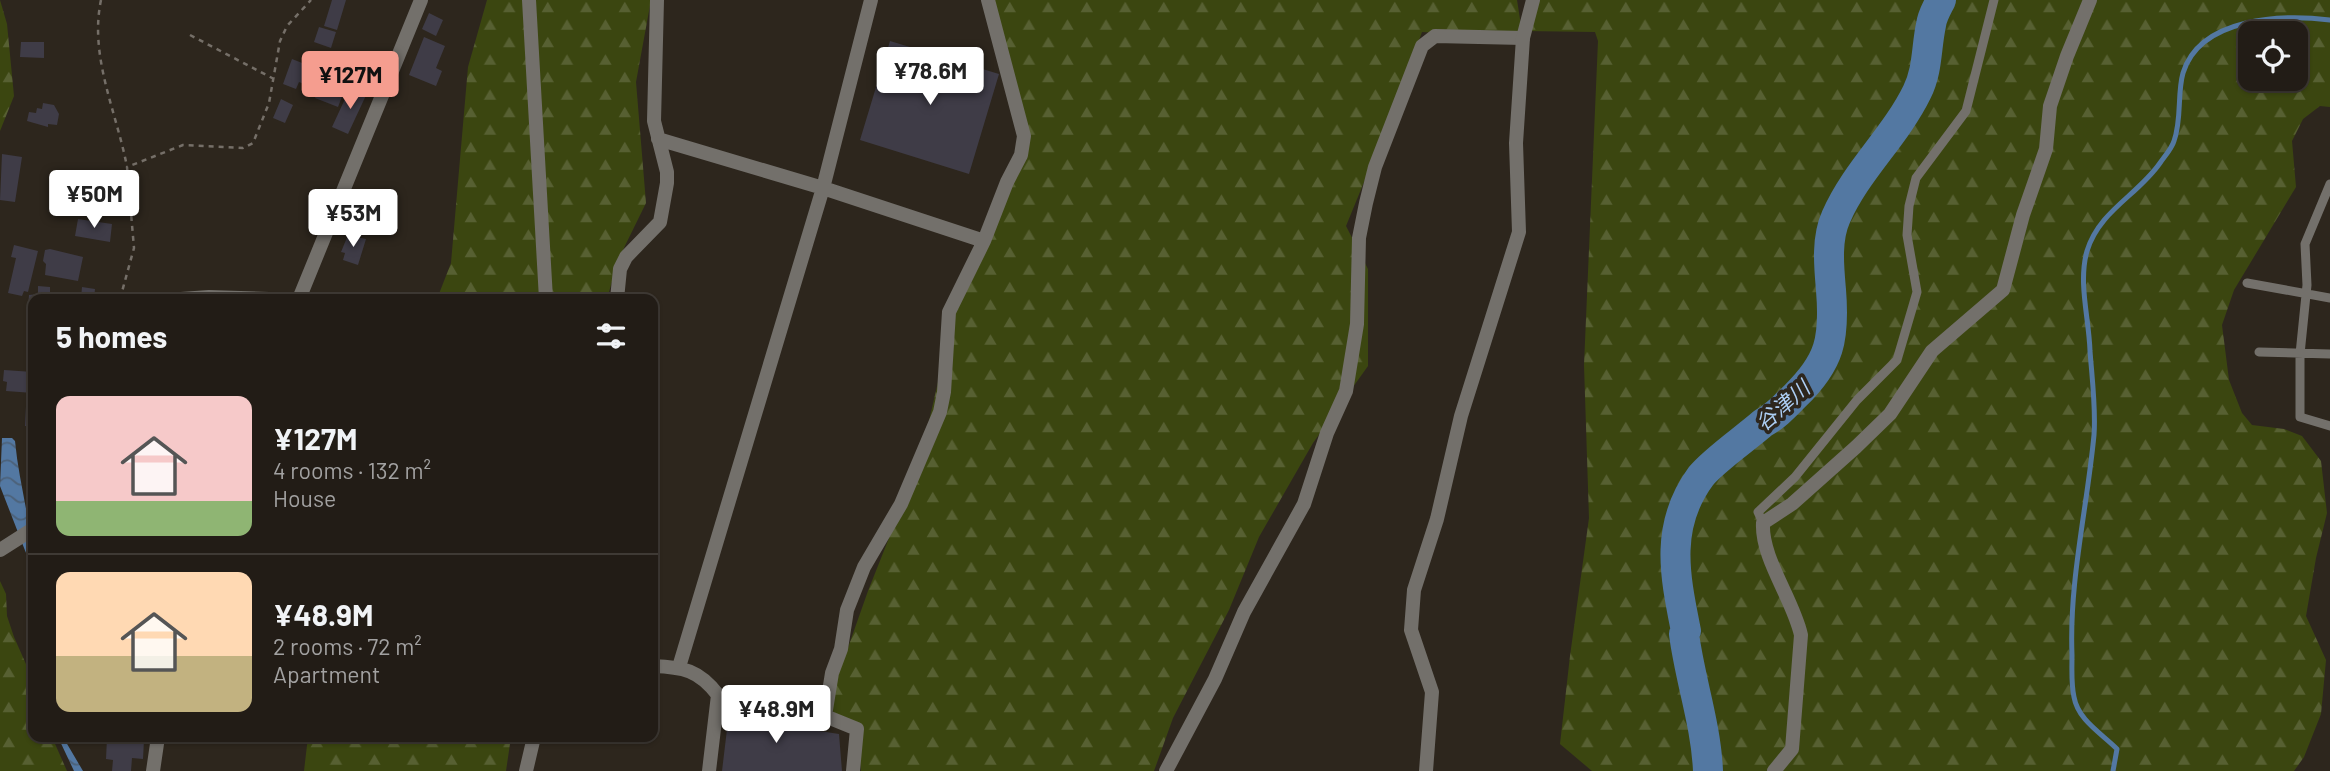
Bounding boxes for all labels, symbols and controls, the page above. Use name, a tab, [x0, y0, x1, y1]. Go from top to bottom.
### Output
map controls	[2238, 21, 2308, 91]
button: locate	[2238, 21, 2308, 91]
pin: ¥78.6M	[873, 48, 987, 107]
pin: ¥127M	[301, 52, 399, 111]
text: ¥78.6M	[893, 56, 967, 84]
text: ¥127M	[318, 60, 382, 88]
pin: ¥50M	[53, 170, 135, 230]
text: ¥50M	[65, 179, 123, 207]
pin: ¥53M	[312, 190, 394, 249]
text: ¥53M	[324, 198, 382, 226]
icon: filters	[592, 317, 630, 355]
text: 5 homes	[56, 318, 167, 354]
water label: 谷津川	[1750, 374, 1815, 435]
text: ¥127M	[273, 420, 357, 456]
icon: home	[112, 424, 196, 508]
text: 4 rooms · 132 m²	[273, 456, 431, 484]
text: House	[273, 484, 336, 512]
text: ¥48.9M	[273, 596, 373, 632]
icon: home	[112, 600, 196, 684]
text: 2 rooms · 72 m²	[273, 632, 422, 660]
text: Apartment	[273, 660, 380, 688]
pin: ¥48.9M	[719, 686, 833, 745]
text: ¥48.9M	[737, 694, 815, 722]

